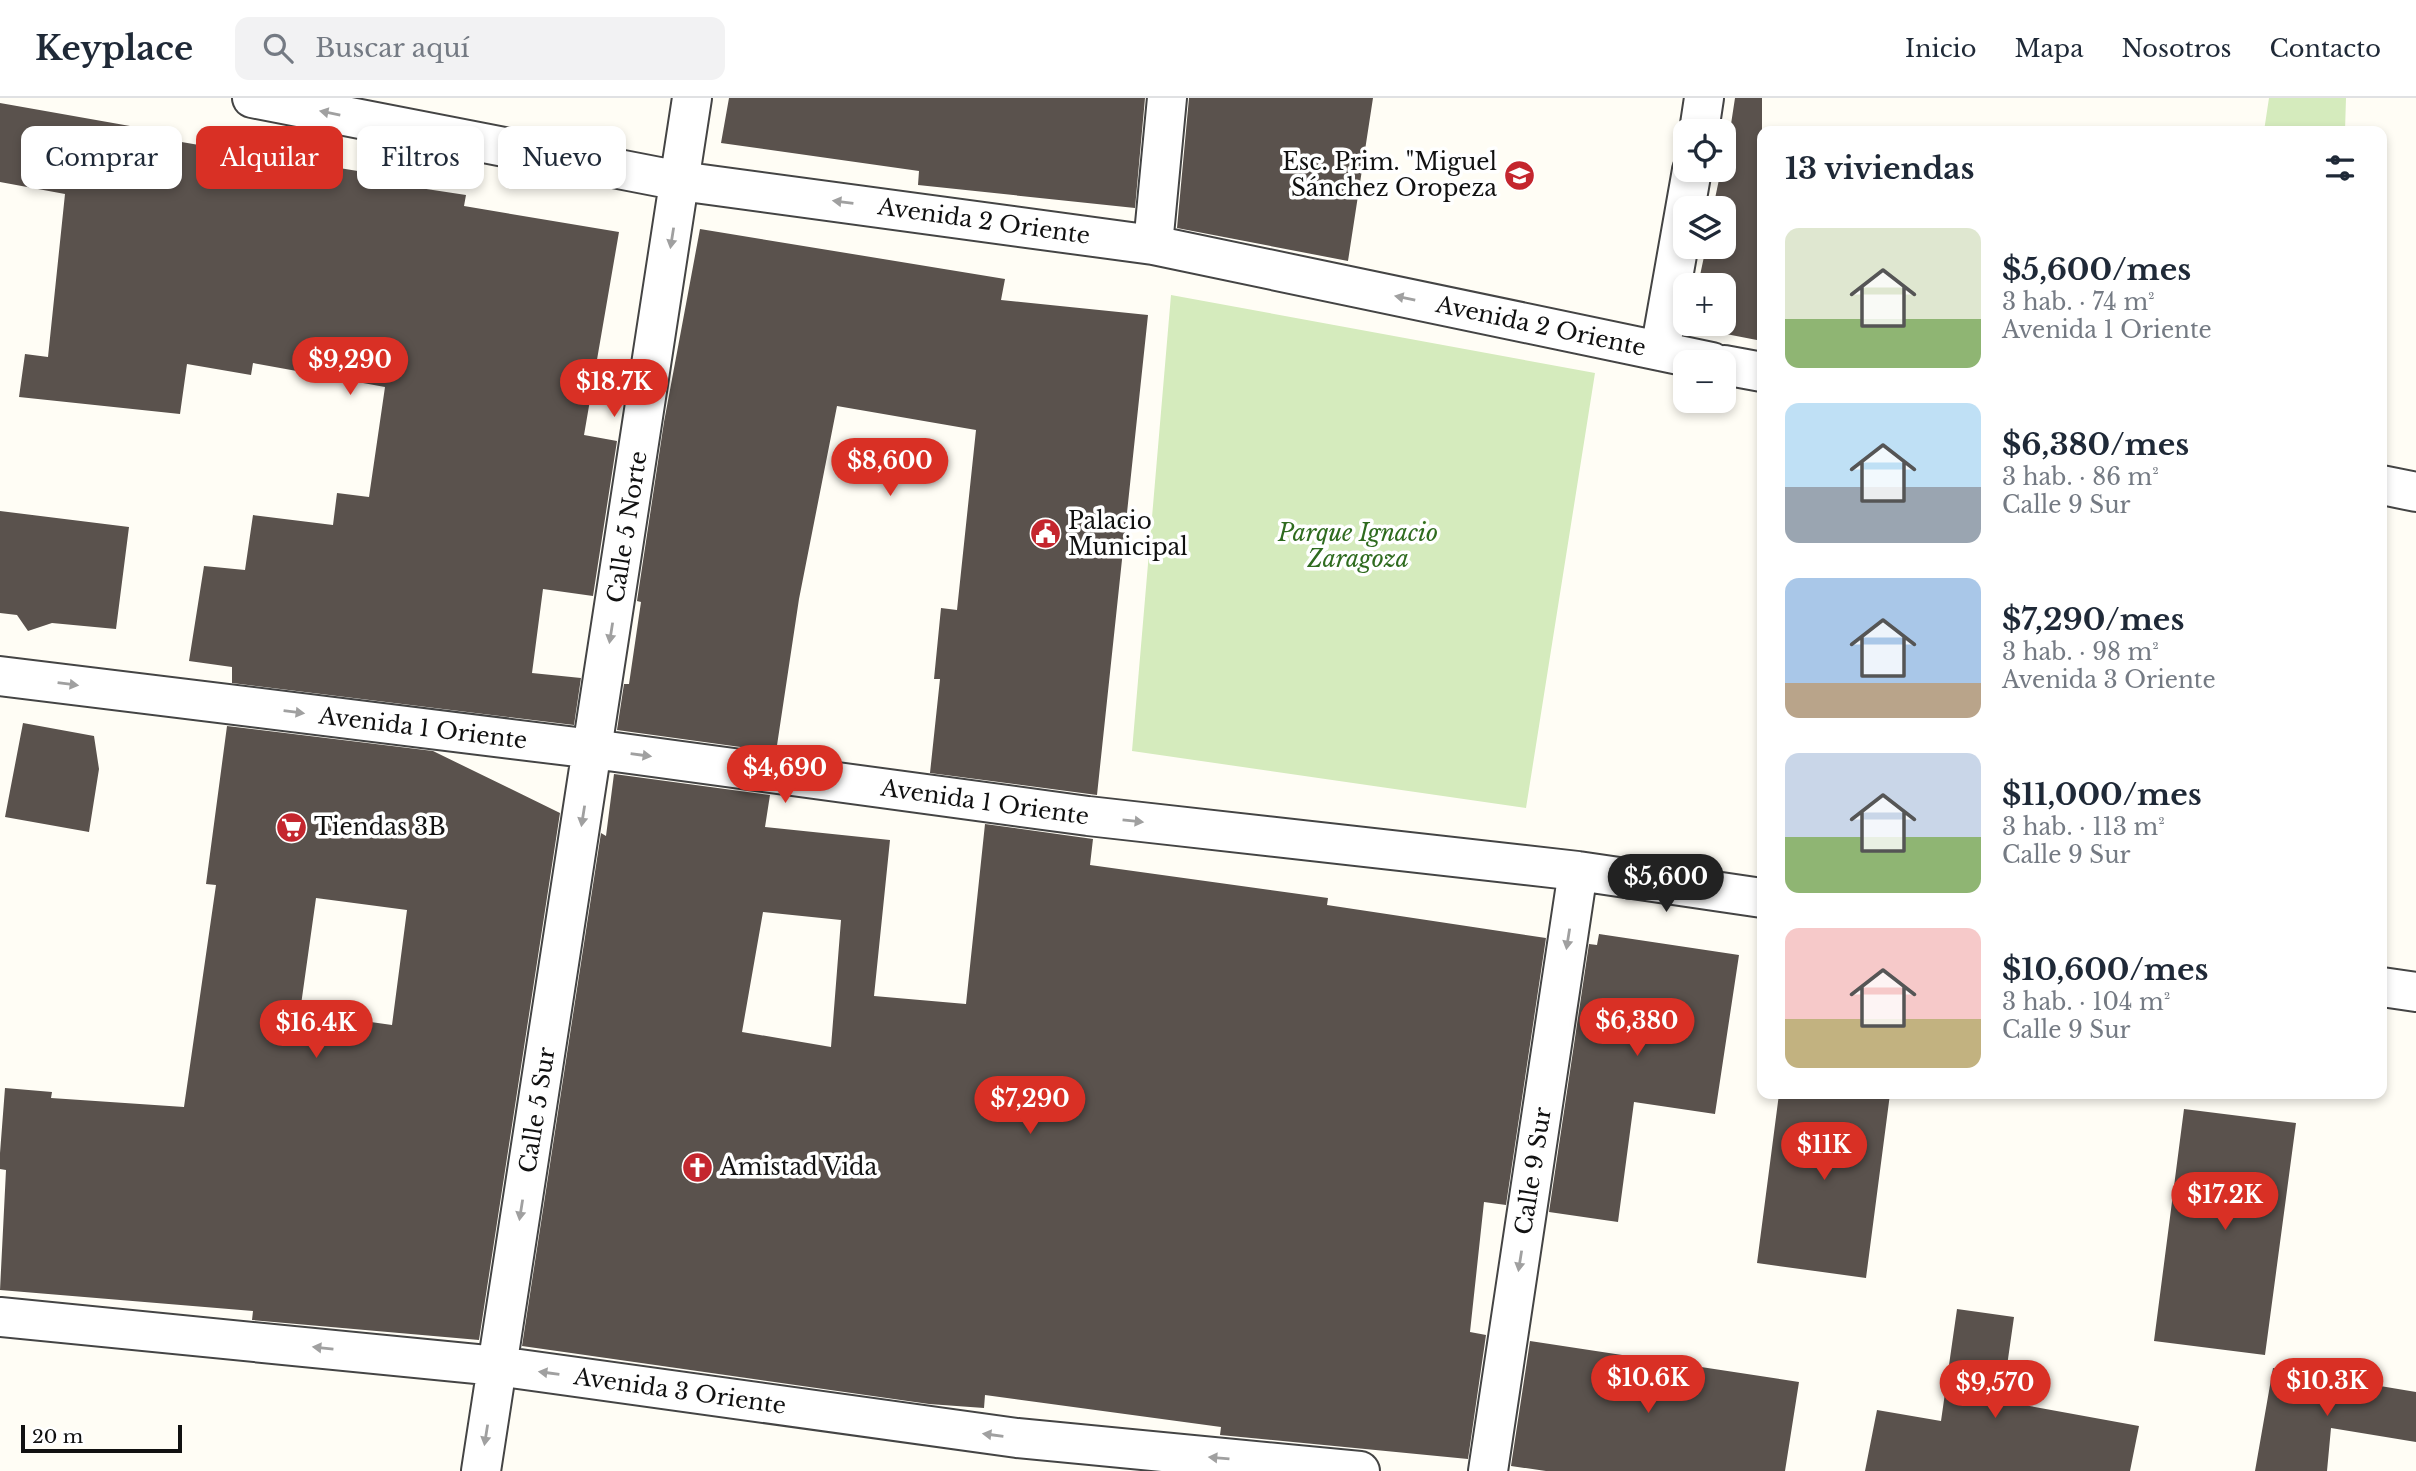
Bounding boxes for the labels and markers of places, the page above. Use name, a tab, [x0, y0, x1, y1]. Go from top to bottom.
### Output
place label: Esc. Prim. "Miguel Sánchez Oropeza	[1282, 148, 1497, 202]
school or university icon: Esc. Prim. "Miguel Sánchez Oropeza	[1503, 158, 1537, 192]
pin: $9,290	[293, 338, 407, 397]
pin: $18.7K	[557, 360, 671, 419]
pin: $8,600	[833, 438, 947, 498]
place label: Palacio Municipal	[1068, 507, 1188, 561]
public building icon: Palacio Municipal	[1028, 517, 1062, 551]
pin: $4,690	[728, 746, 842, 805]
supermarket icon: Tiendas 3B	[274, 810, 308, 844]
place label: Tiendas 3B	[314, 813, 446, 841]
pin: $5,600	[1609, 854, 1723, 914]
pin: $6,380	[1580, 998, 1694, 1058]
pin: $16.4K	[259, 1000, 373, 1060]
pin: $7,290	[973, 1076, 1087, 1136]
pin: $11K	[1783, 1122, 1865, 1182]
church icon: Amistad Vida	[680, 1150, 714, 1184]
place label: Amistad Vida	[719, 1153, 878, 1181]
pin: $17.2K	[2168, 1172, 2282, 1232]
pin: $10.6K	[1591, 1356, 1705, 1415]
pin: $10.3K	[2270, 1358, 2384, 1418]
pin: $9,570	[1938, 1360, 2052, 1420]

